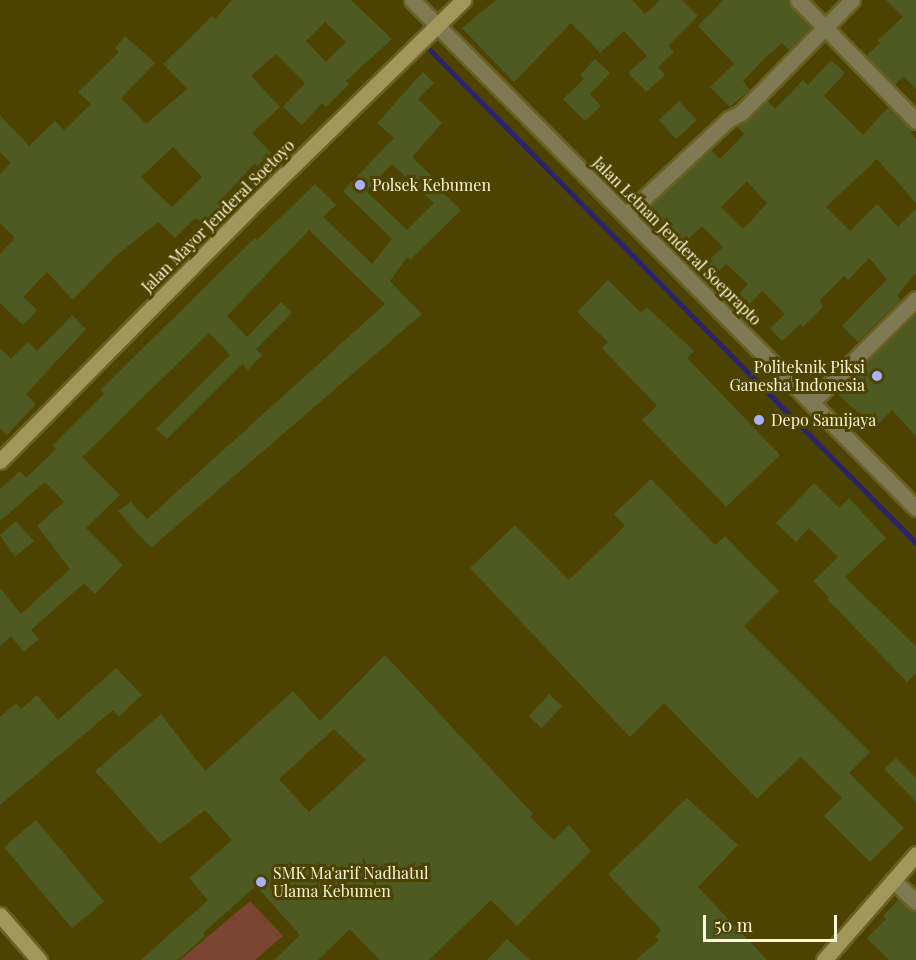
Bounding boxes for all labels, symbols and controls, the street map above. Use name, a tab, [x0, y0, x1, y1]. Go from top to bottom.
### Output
street label: Jalan Mayor Jenderal Soetoyo	[137, 135, 299, 297]
street label: Jalan Letnan Jenderal Soeprapto	[589, 153, 765, 329]
place label: Polsek Kebumen	[372, 175, 491, 195]
marker: Polsek Kebumen	[353, 178, 367, 192]
place label: Politeknik Piksi Ganesha Indonesia	[729, 357, 865, 395]
marker: Politeknik Piksi Ganesha Indonesia	[870, 369, 884, 383]
place label: Depo Samijaya	[771, 410, 876, 430]
marker: Depo Samijaya	[752, 413, 766, 427]
place label: SMK Ma'arif Nadhatul Ulama Kebumen	[273, 863, 429, 901]
marker: SMK Ma'arif Nadhatul Ulama Kebumen	[254, 875, 268, 889]
scale bar	[706, 903, 840, 941]
text: 50 m	[714, 913, 753, 937]

